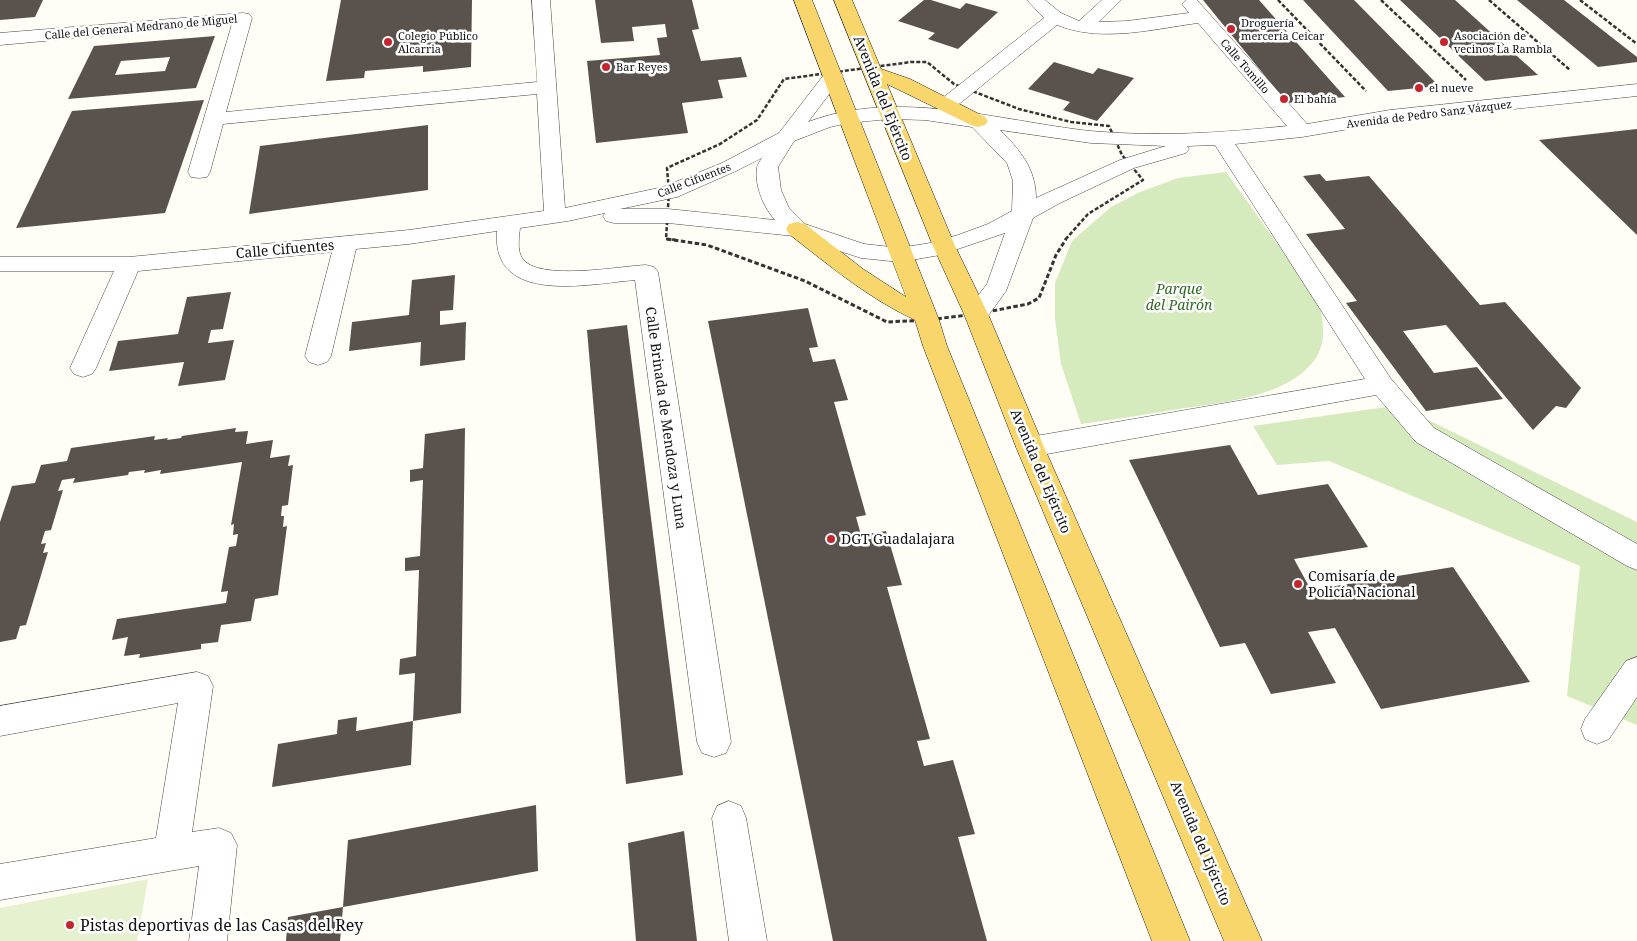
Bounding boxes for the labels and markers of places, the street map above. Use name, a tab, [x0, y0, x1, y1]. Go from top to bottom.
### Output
place label: Droguería mercería Ceicar	[1241, 15, 1325, 43]
marker: Droguería mercería Ceicar	[1225, 23, 1237, 35]
place label: Colegio Público Alcarria	[398, 28, 478, 56]
place label: Asociación de vecinos La Rambla	[1454, 28, 1553, 56]
marker: Colegio Público Alcarria	[382, 36, 394, 48]
marker: Asociación de vecinos La Rambla	[1438, 36, 1450, 48]
place label: Bar Reyes	[616, 59, 668, 74]
marker: Bar Reyes	[600, 61, 612, 73]
place label: el nueve	[1429, 80, 1473, 95]
marker: el nueve	[1413, 82, 1425, 94]
place label: El bahía	[1294, 91, 1337, 106]
marker: El bahía	[1278, 93, 1290, 105]
place label: DGT Guadalajara	[841, 529, 955, 548]
marker: DGT Guadalajara	[825, 533, 837, 545]
place label: Comisaría de Policía Nacional	[1308, 566, 1416, 601]
marker: Comisaría de Policía Nacional	[1292, 578, 1304, 590]
place label: Pistas deportivas de las Casas del Rey	[80, 914, 364, 936]
marker: Pistas deportivas de las Casas del Rey	[64, 919, 76, 931]

